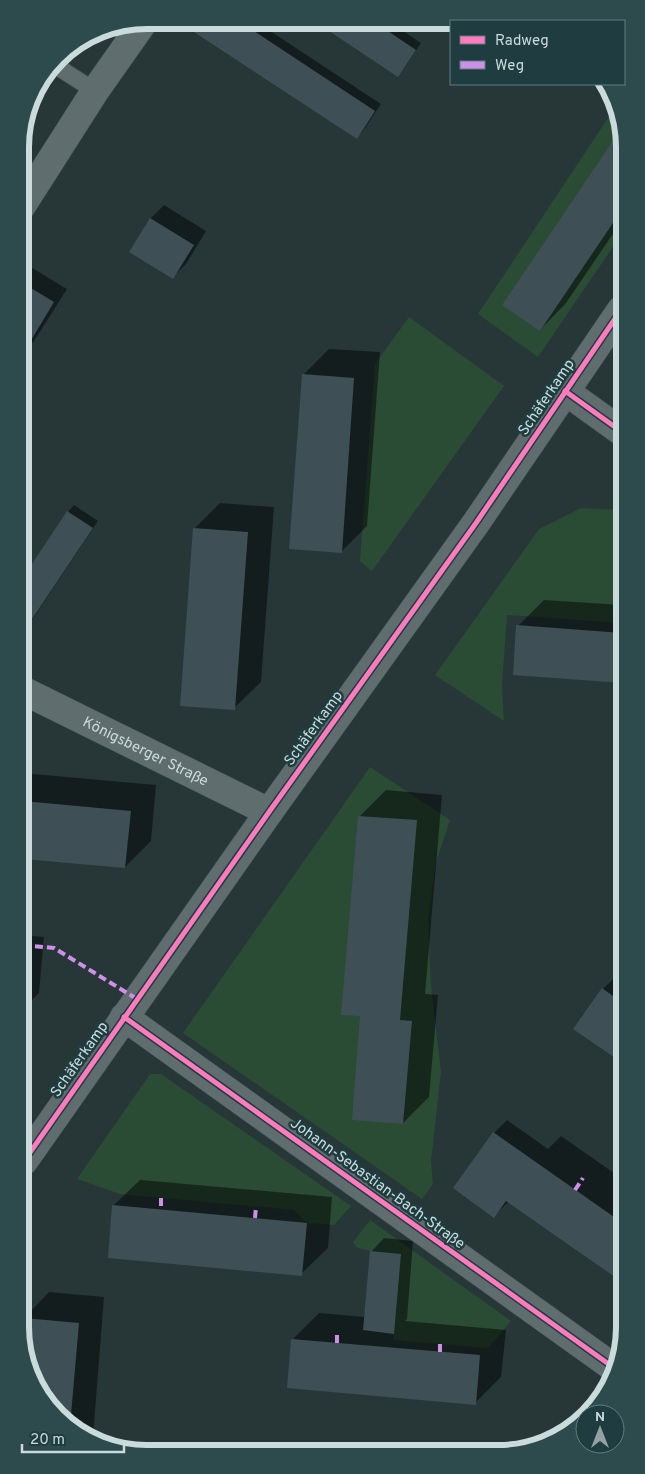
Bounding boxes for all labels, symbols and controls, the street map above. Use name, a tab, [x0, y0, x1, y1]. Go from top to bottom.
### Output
legend	[450, 20, 625, 85]
text: Radweg	[495, 32, 549, 51]
text: Weg	[495, 57, 524, 76]
street label: Schäferkamp	[515, 356, 580, 440]
street label: Schäferkamp	[281, 688, 348, 770]
street label: Königsberger Straße	[79, 713, 211, 792]
street label: Schäferkamp	[47, 1018, 113, 1101]
street label: Johann-Sebastian-Bach-Straße	[286, 1114, 468, 1254]
north arrow	[575, 1404, 625, 1454]
text: N	[595, 1409, 605, 1426]
scale bar	[22, 1422, 125, 1454]
text: 20 m	[30, 1431, 65, 1450]

